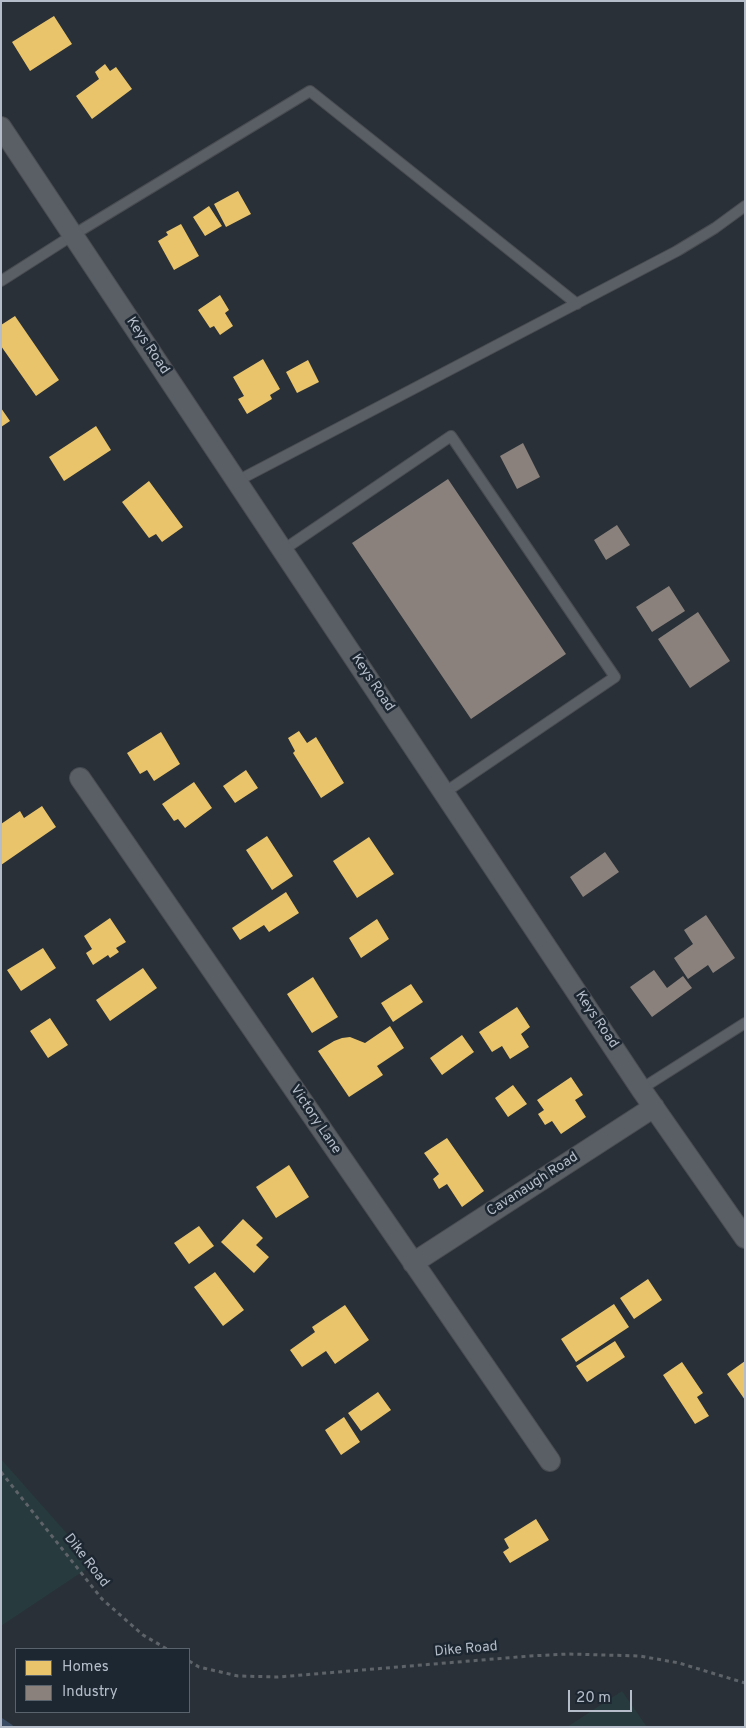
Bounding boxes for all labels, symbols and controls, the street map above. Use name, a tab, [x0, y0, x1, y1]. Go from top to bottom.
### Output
street label: Keys Road	[122, 314, 172, 378]
street label: Keys Road	[347, 651, 397, 715]
street label: Keys Road	[571, 988, 621, 1052]
street label: Victory Lane	[286, 1082, 344, 1158]
street label: Cavanaugh Road	[484, 1149, 582, 1221]
street label: Dike Road	[60, 1531, 112, 1591]
street label: Dike Road	[434, 1639, 498, 1661]
legend	[15, 1648, 190, 1713]
text: Homes	[62, 1658, 109, 1677]
scale bar	[571, 1680, 635, 1712]
text: Industry	[62, 1683, 118, 1702]
text: 20 m	[576, 1689, 611, 1708]

